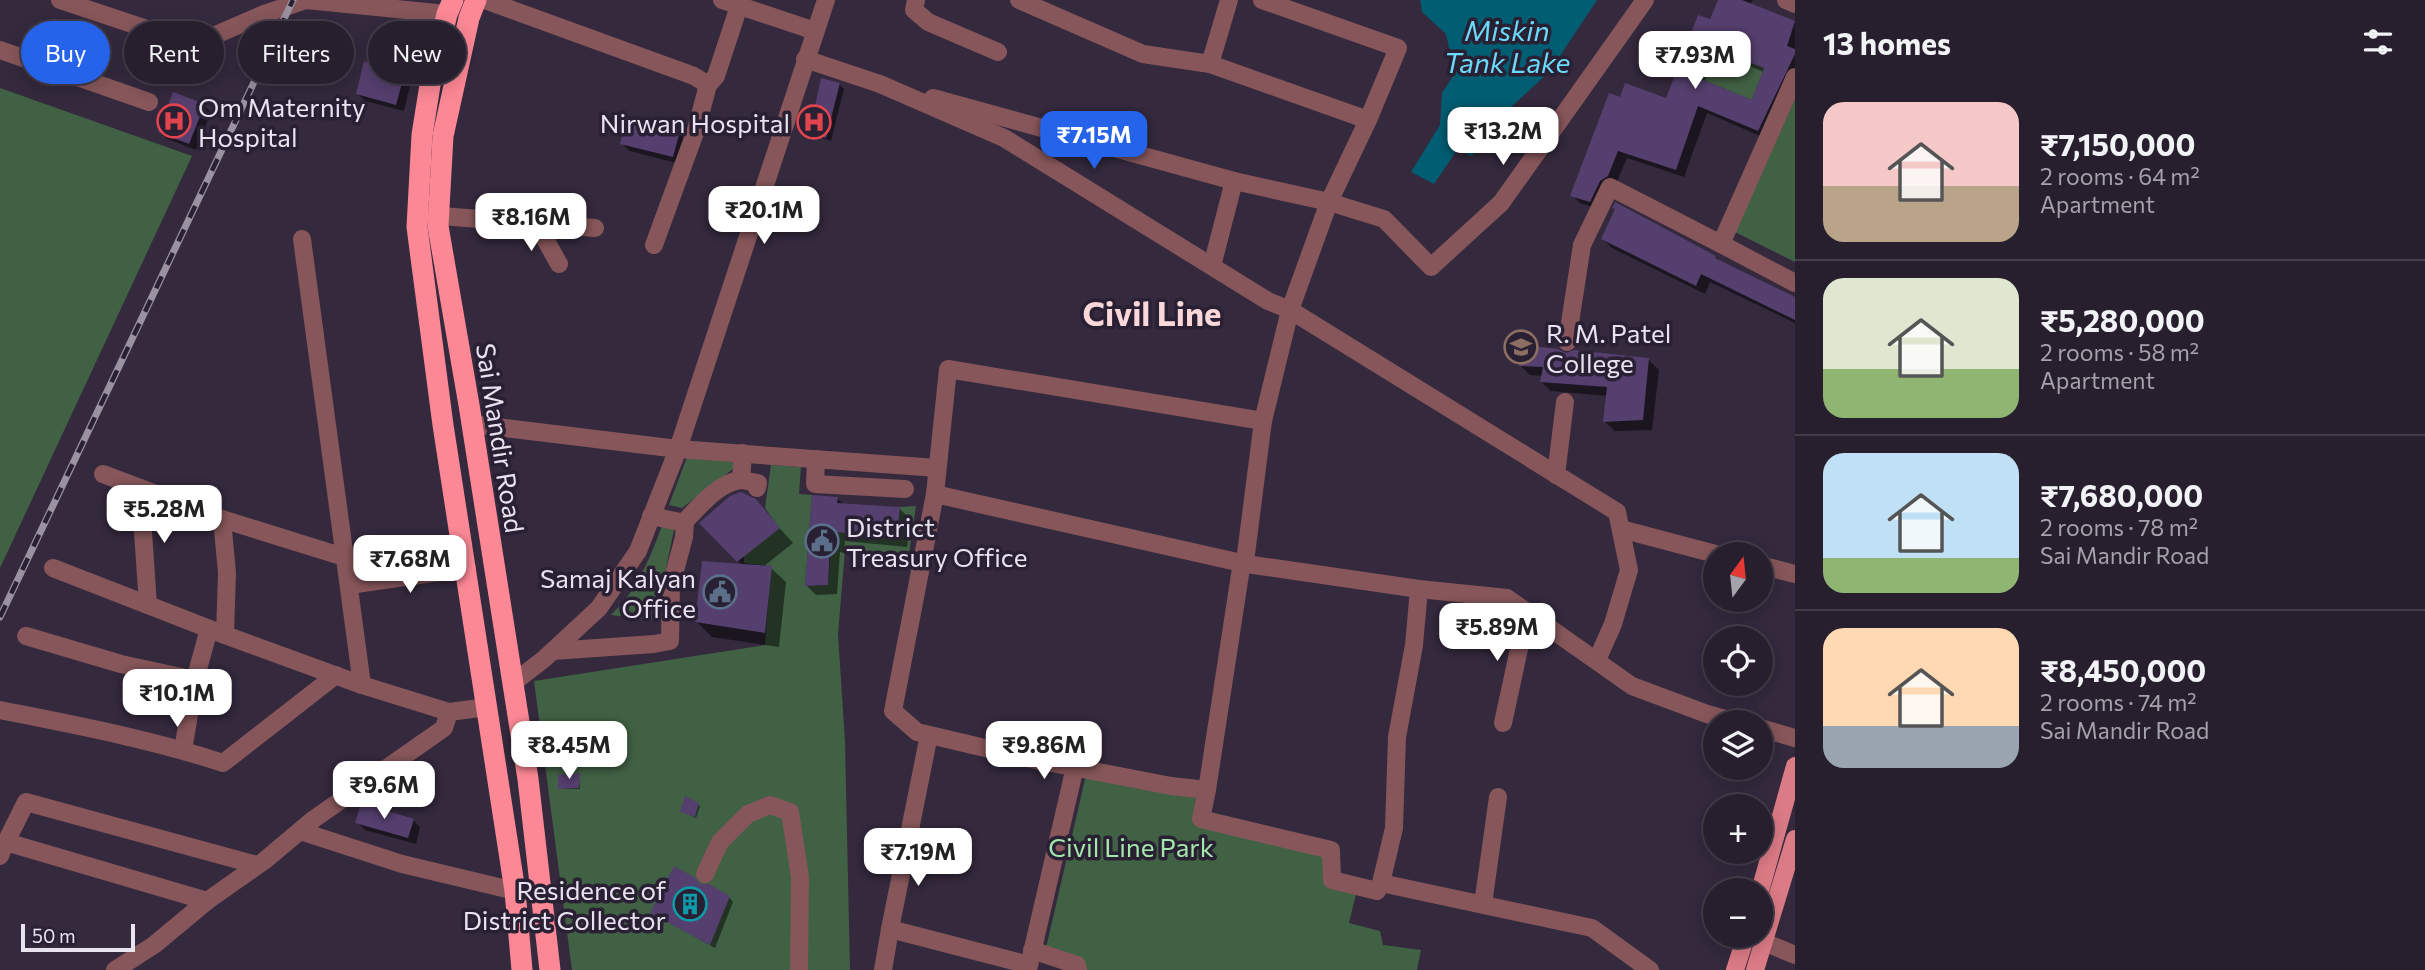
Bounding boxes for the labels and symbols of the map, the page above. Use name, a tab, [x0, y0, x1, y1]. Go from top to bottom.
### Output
water label: Miskin Tank Lake	[1444, 13, 1571, 79]
pin: ₹7.93M	[1638, 32, 1752, 91]
place label: Om Maternity Hospital	[198, 91, 365, 152]
hospital icon: Om Maternity Hospital	[155, 102, 193, 140]
hospital icon: Nirwan Hospital	[795, 103, 833, 141]
place label: Nirwan Hospital	[600, 107, 790, 138]
pin: ₹13.2M	[1446, 108, 1560, 167]
pin: ₹7.15M	[1037, 111, 1151, 171]
pin: ₹20.1M	[707, 187, 821, 246]
pin: ₹8.16M	[474, 194, 588, 253]
district label: Civil Line	[1083, 292, 1221, 333]
place label: R. M. Patel College	[1546, 317, 1671, 378]
school or university icon: R. M. Patel College	[1502, 328, 1540, 366]
street label: Sai Mandir Road	[471, 341, 531, 535]
pin: ₹5.28M	[107, 486, 221, 545]
place label: District Treasury Office	[846, 511, 1027, 572]
public building icon: District Treasury Office	[803, 522, 841, 560]
pin: ₹7.68M	[353, 536, 467, 595]
north arrow	[1703, 542, 1773, 612]
place label: Samaj Kalyan Office	[540, 562, 696, 623]
public building icon: Samaj Kalyan Office	[701, 573, 739, 611]
pin: ₹5.89M	[1440, 604, 1554, 663]
pin: ₹10.1M	[120, 670, 234, 729]
pin: ₹8.45M	[512, 722, 626, 781]
pin: ₹9.86M	[987, 722, 1101, 781]
pin: ₹9.6M	[335, 762, 433, 821]
pin: ₹7.19M	[861, 828, 975, 888]
park label: Civil Line Park	[1048, 831, 1214, 862]
place label: Residence of District Collector	[463, 874, 667, 935]
building icon: Residence of District Collector	[671, 885, 709, 923]
scale bar	[21, 921, 135, 953]

